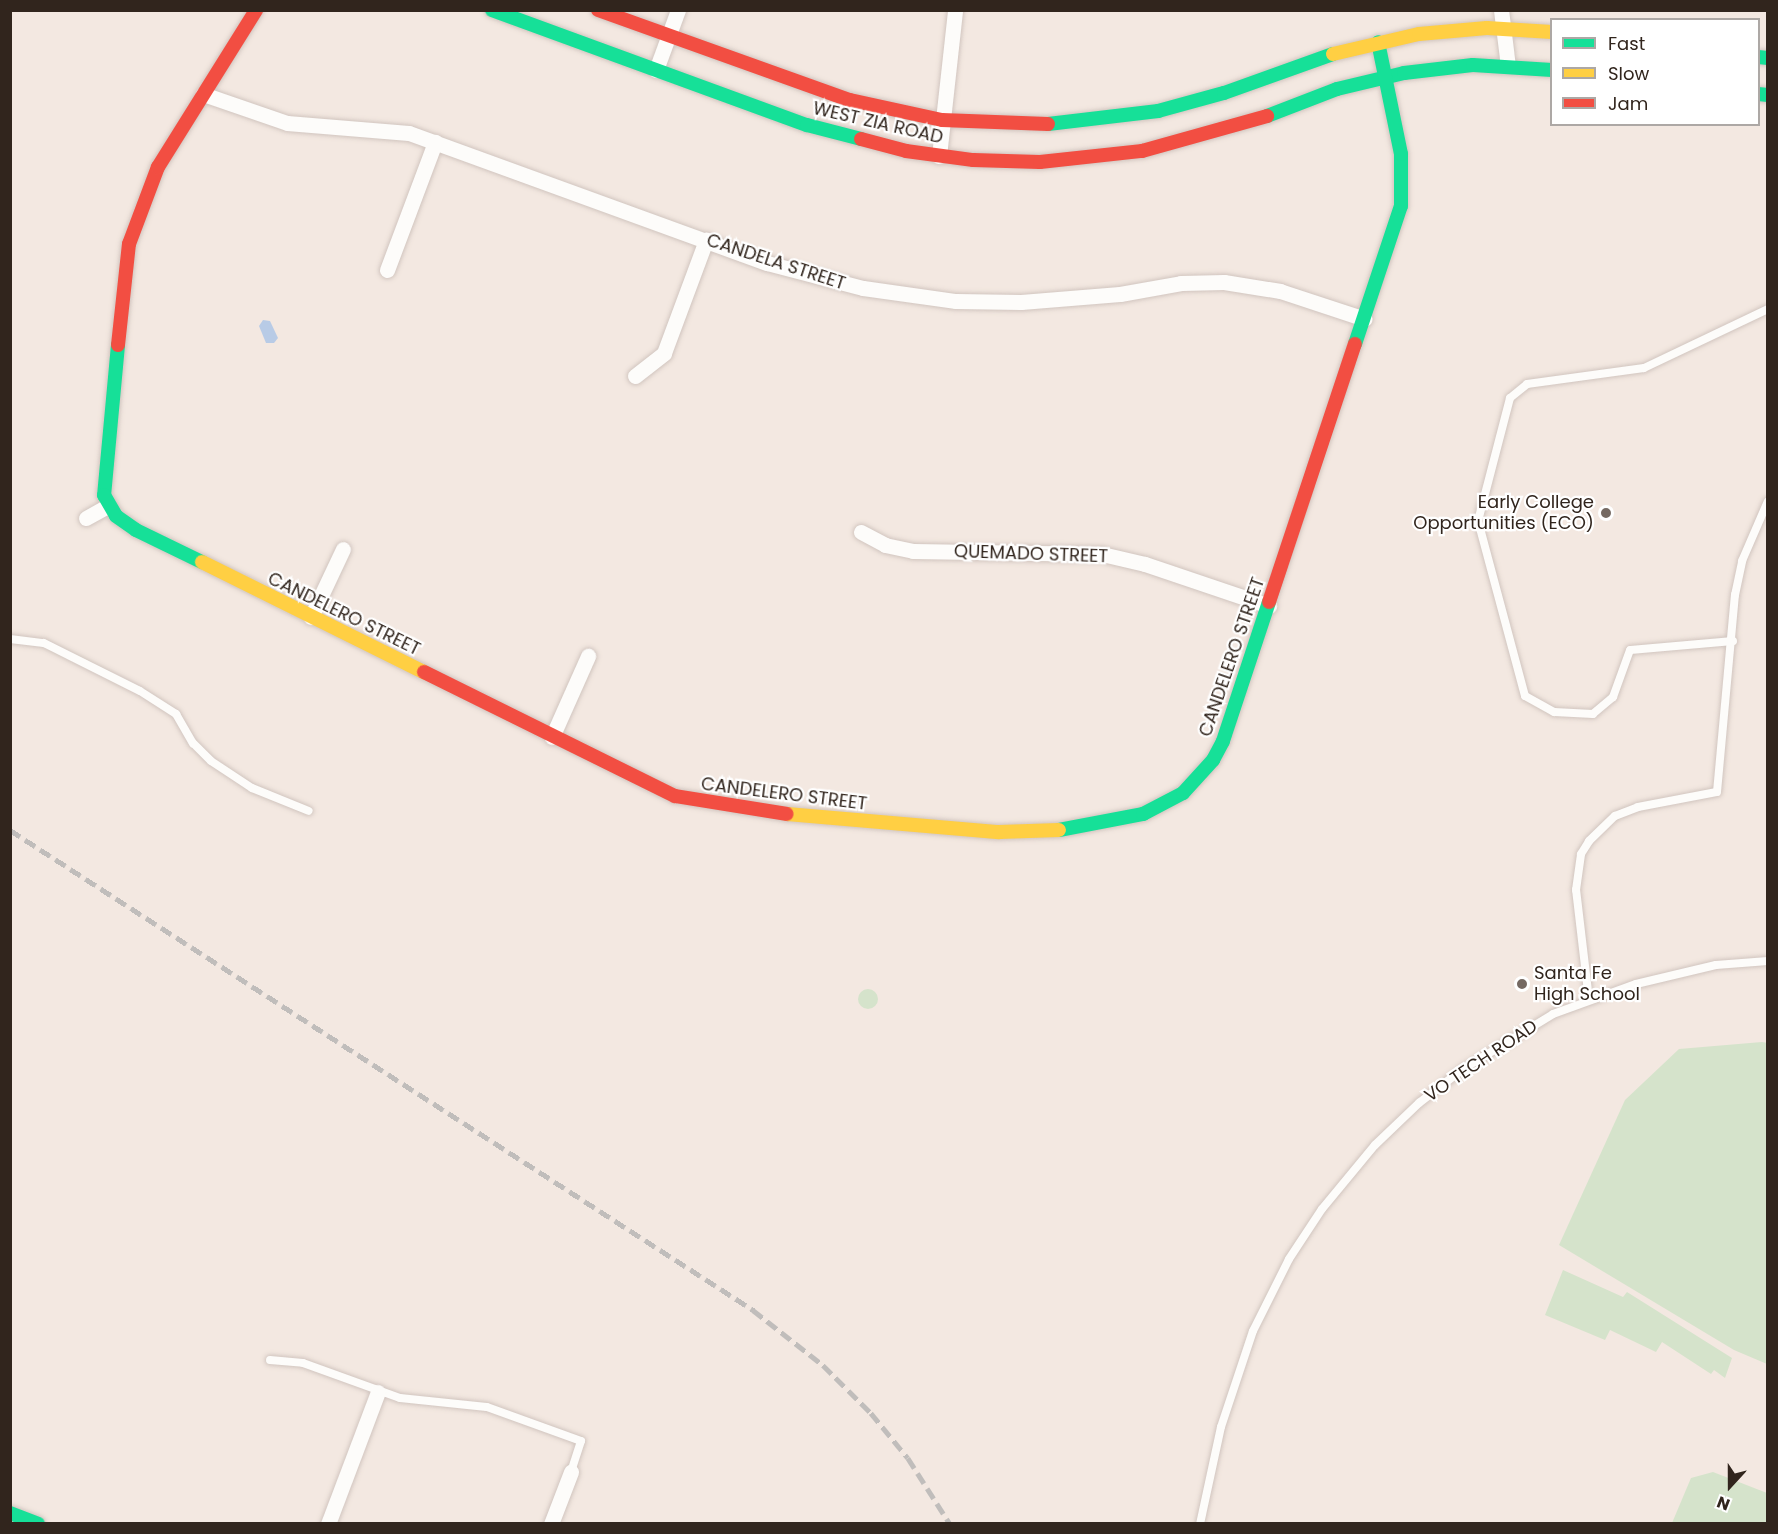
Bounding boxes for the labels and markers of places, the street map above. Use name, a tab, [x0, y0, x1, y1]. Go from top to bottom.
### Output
place label: Early College Opportunities (ECO)	[1413, 492, 1594, 534]
marker: Early College Opportunities (ECO)	[1599, 506, 1613, 520]
place label: Santa Fe High School	[1534, 963, 1640, 1006]
marker: Santa Fe High School	[1515, 977, 1529, 991]

